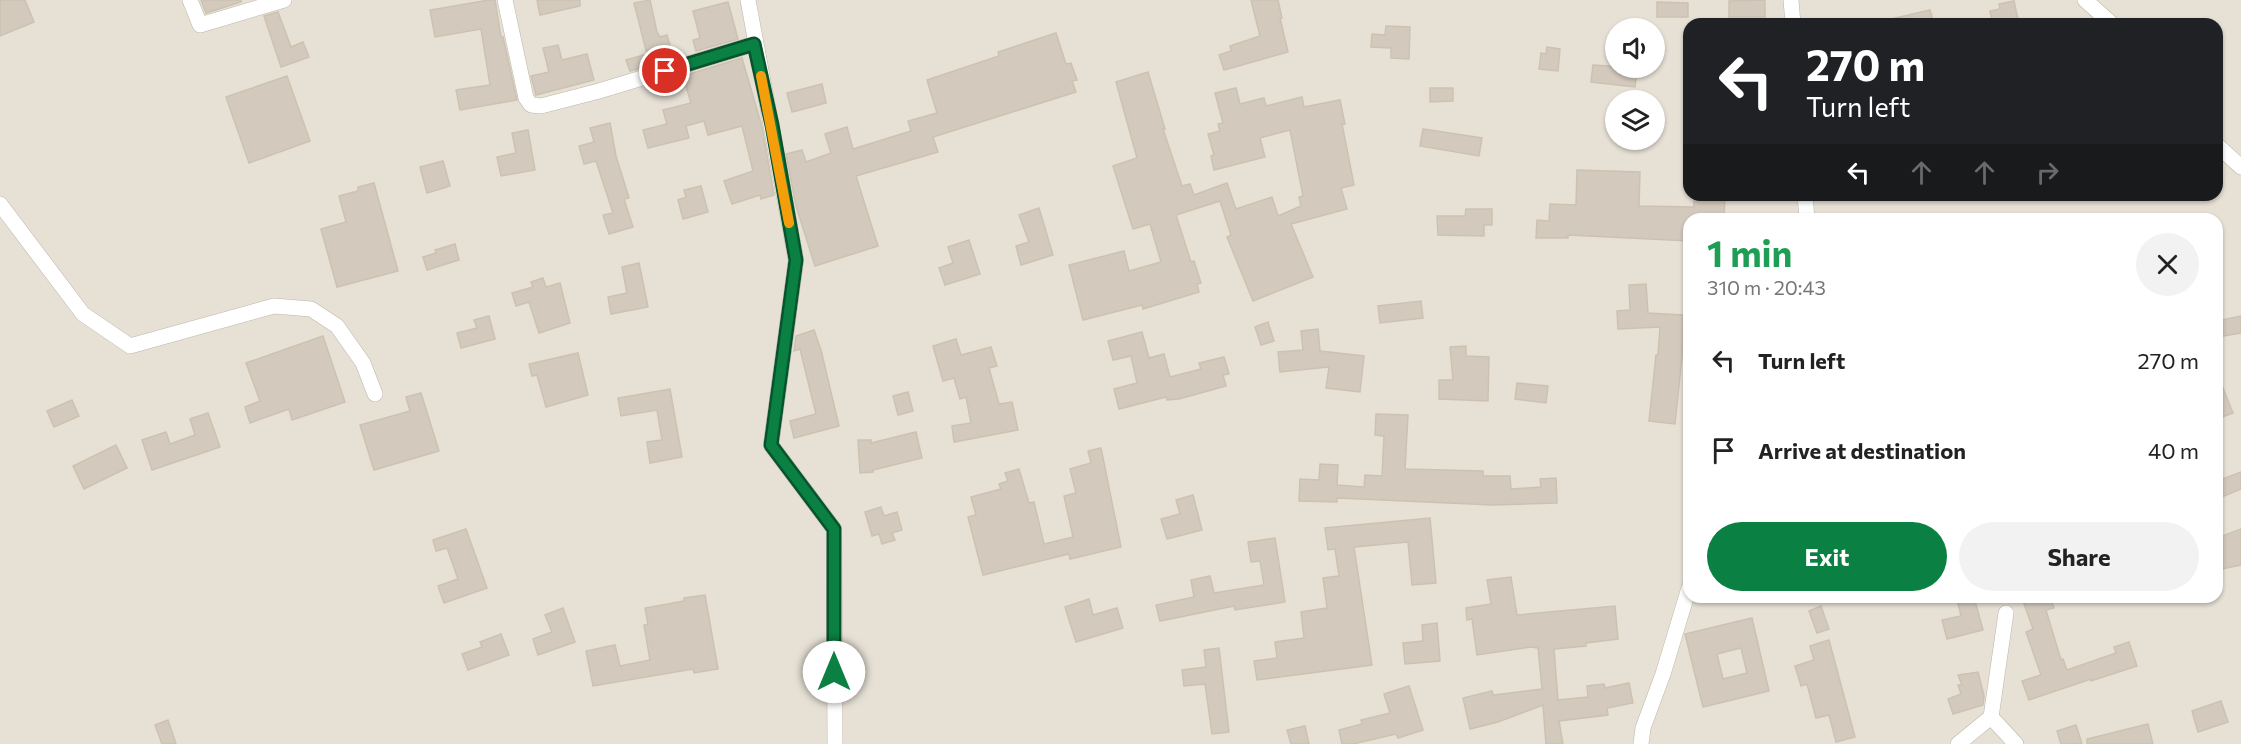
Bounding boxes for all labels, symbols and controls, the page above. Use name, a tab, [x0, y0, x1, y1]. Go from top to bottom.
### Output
map controls	[1605, 18, 1665, 150]
button: sound	[1605, 18, 1665, 78]
text: 270 m	[1806, 38, 1925, 90]
icon: left	[1707, 42, 1785, 120]
pin	[639, 45, 690, 96]
icon: arrive	[648, 54, 681, 87]
button: layers	[1605, 90, 1665, 150]
text: Turn left	[1806, 90, 1910, 123]
icon: left	[1842, 156, 1875, 189]
icon: ahead	[1905, 156, 1938, 189]
icon: ahead	[1968, 156, 2001, 189]
icon: right	[2031, 156, 2064, 189]
text: 1 min	[1707, 230, 1792, 274]
button: close	[2136, 233, 2199, 296]
text: 310 m · 20:43	[1707, 275, 1826, 299]
icon: left	[1707, 344, 1740, 377]
text: Turn left	[1758, 347, 1845, 374]
text: 270 m	[2138, 347, 2199, 374]
icon: arrive	[1707, 434, 1740, 467]
text: Arrive at destination	[1758, 437, 1966, 464]
text: 40 m	[2148, 437, 2199, 464]
button: Exit	[1707, 522, 1947, 591]
button: Share	[1959, 522, 2199, 591]
position arrow	[802, 640, 866, 704]

